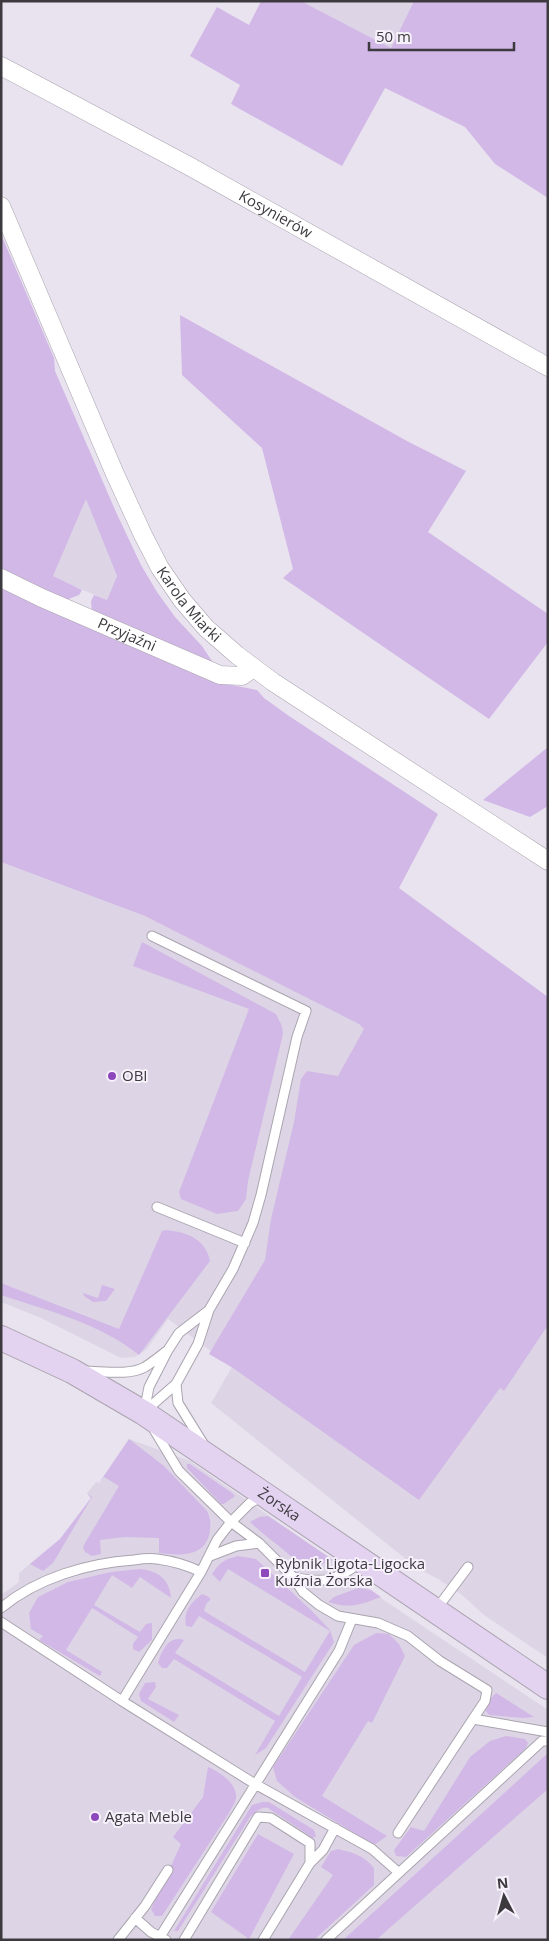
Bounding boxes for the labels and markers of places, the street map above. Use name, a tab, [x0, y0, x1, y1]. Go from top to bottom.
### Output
place label: OBI	[122, 1065, 148, 1085]
marker: OBI	[106, 1070, 118, 1082]
place label: Rybnik Ligota-Ligocka Kuźnia Żorska	[275, 1553, 425, 1590]
marker: Rybnik Ligota-Ligocka Kuźnia Żorska	[259, 1567, 271, 1579]
place label: Agata Meble	[105, 1806, 192, 1826]
marker: Agata Meble	[89, 1811, 101, 1823]

